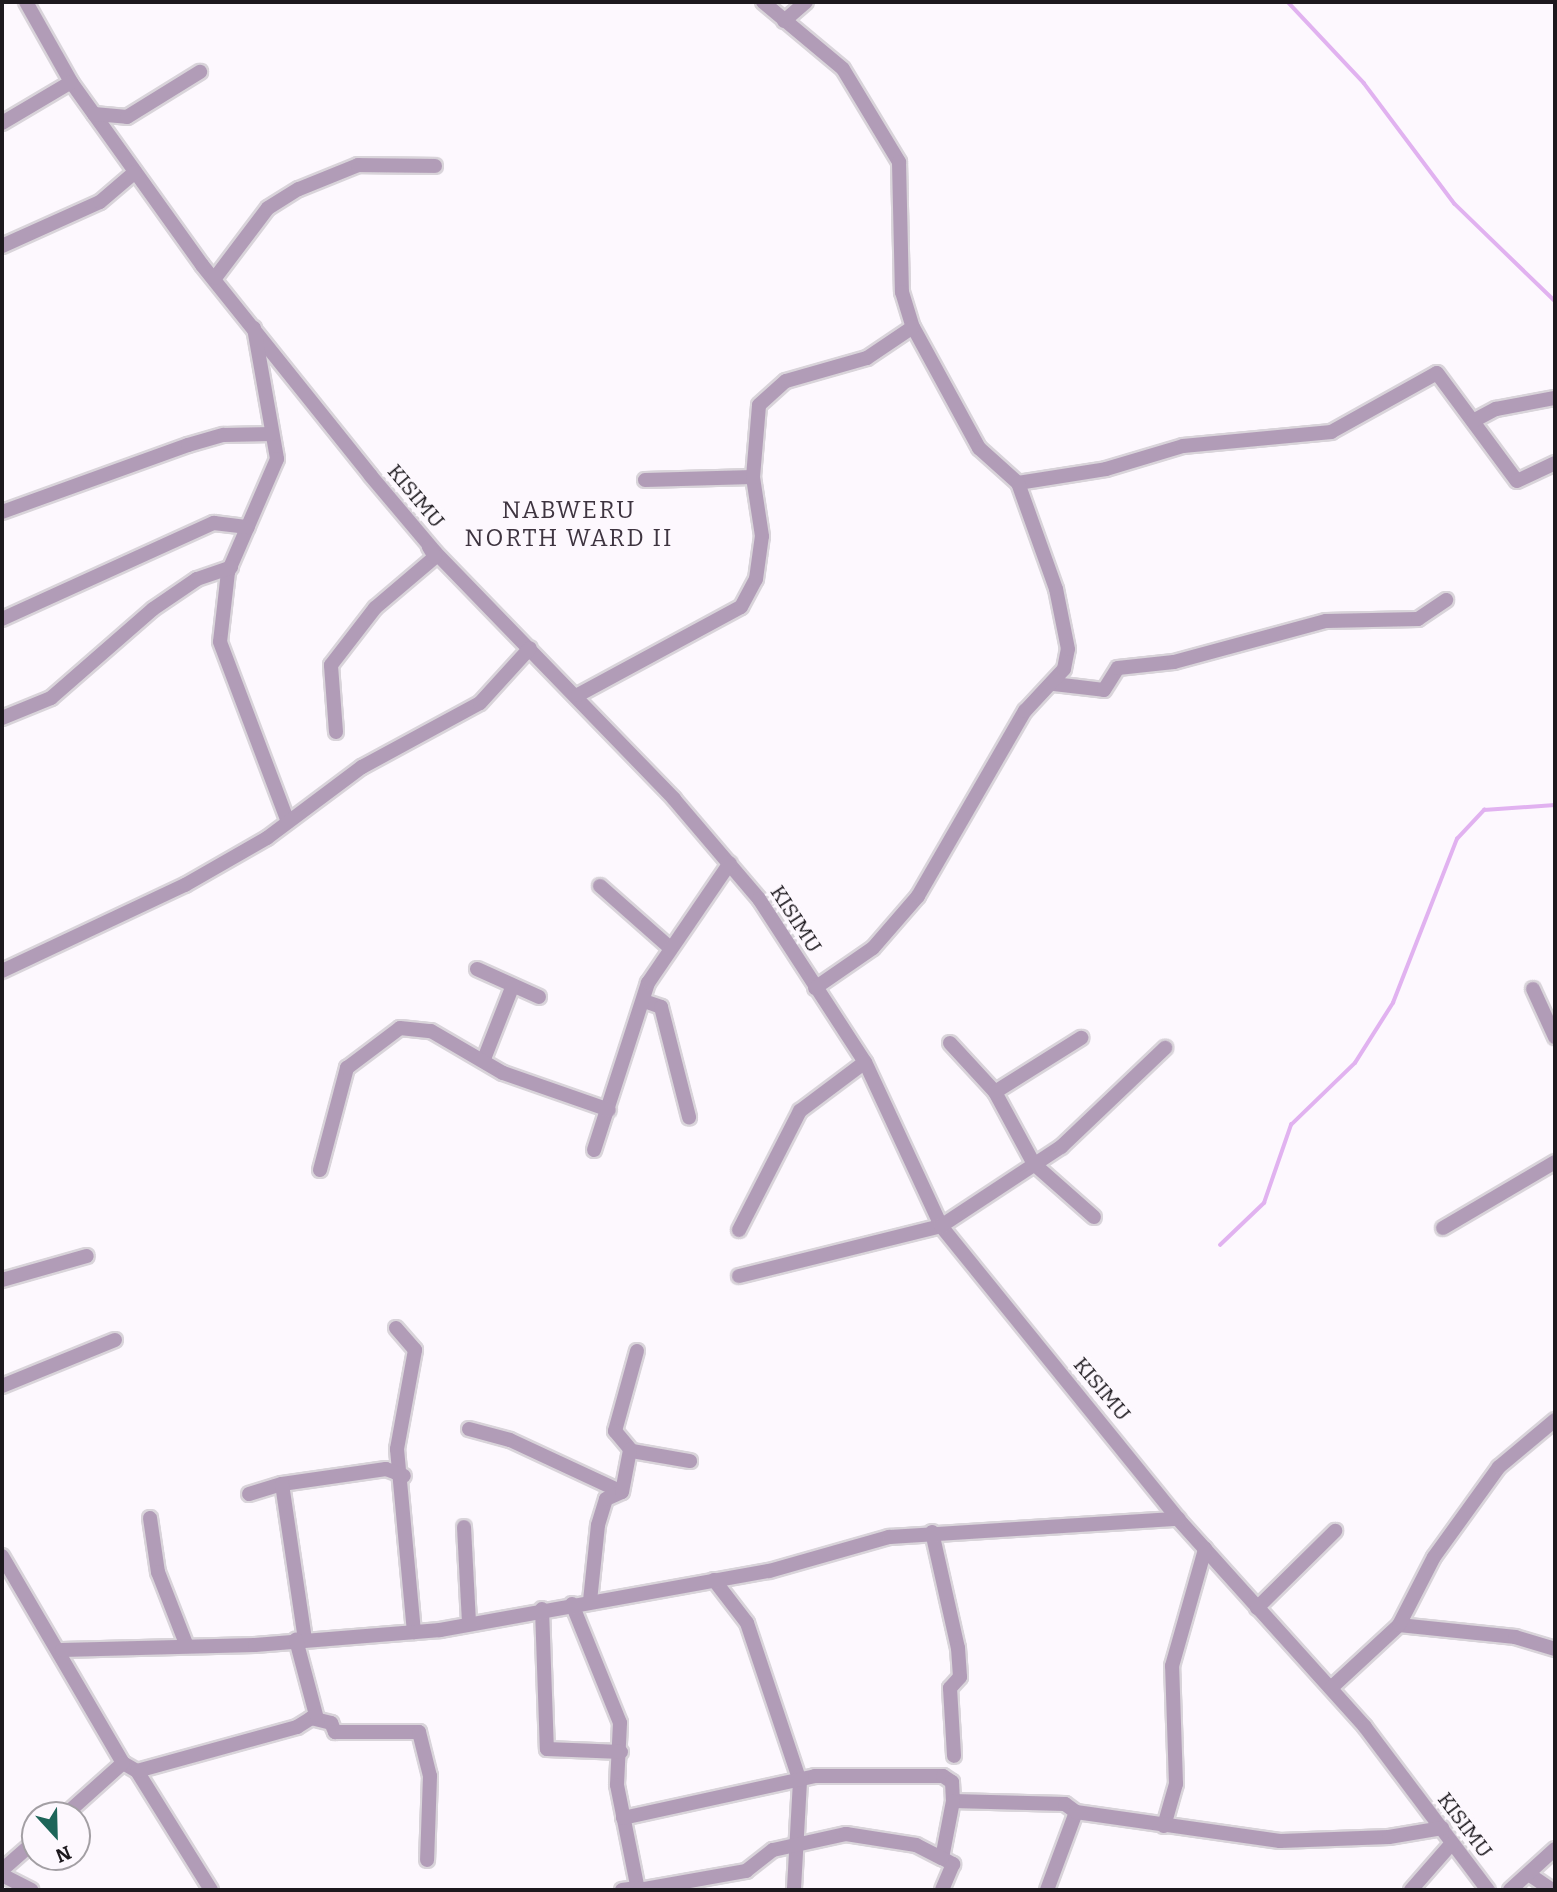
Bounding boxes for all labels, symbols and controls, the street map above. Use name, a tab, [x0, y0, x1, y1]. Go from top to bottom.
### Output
street label: KISIMU	[382, 459, 450, 533]
district label: NABWERU NORTH WARD II	[466, 497, 672, 553]
street label: KISIMU	[765, 881, 827, 957]
street label: KISIMU	[1068, 1352, 1136, 1426]
street label: KISIMU	[1432, 1787, 1498, 1863]
north arrow	[21, 1801, 91, 1871]
text: N	[52, 1841, 74, 1867]

